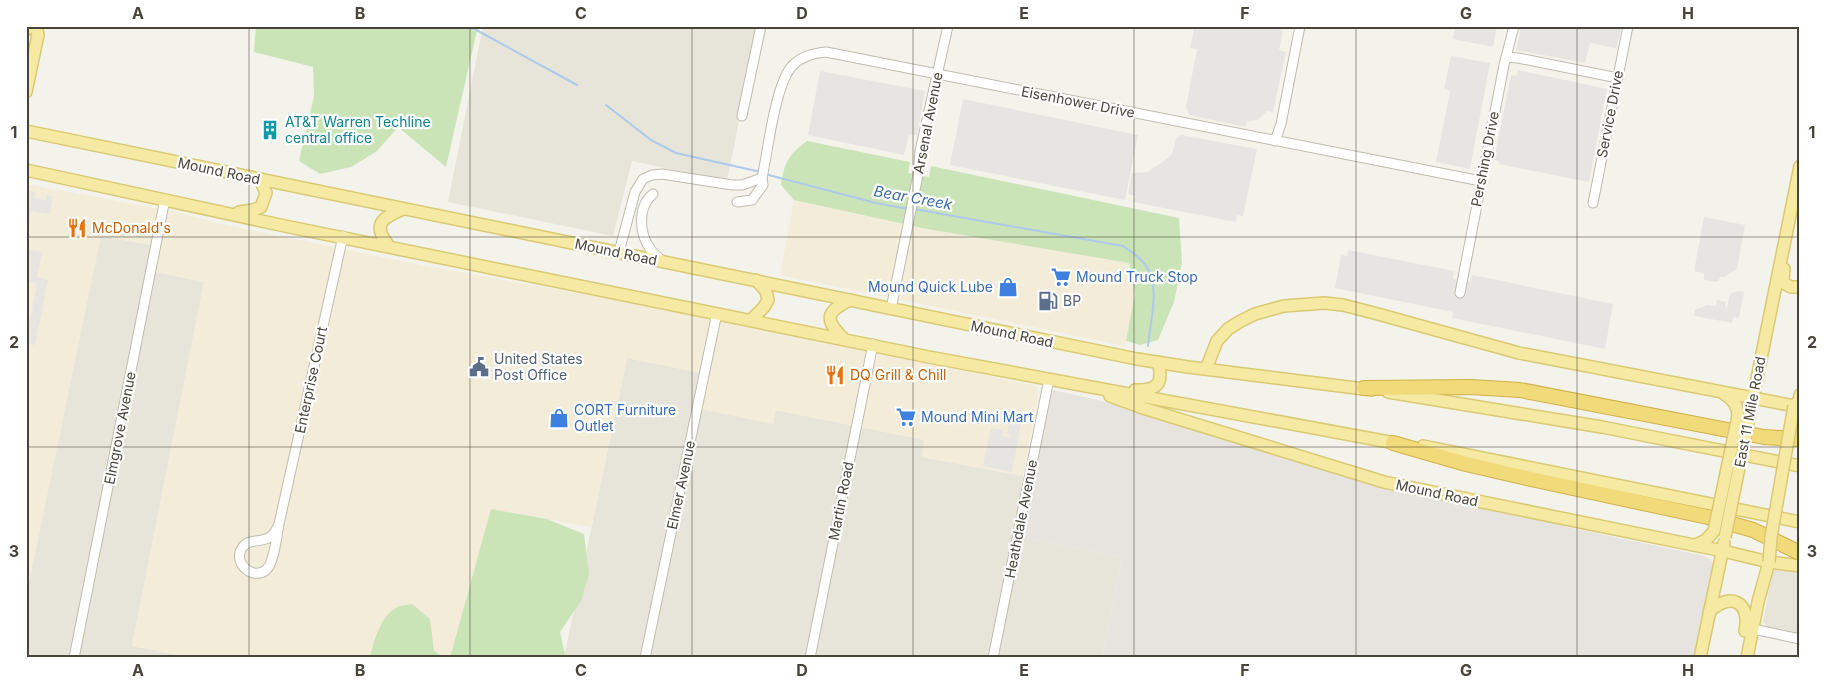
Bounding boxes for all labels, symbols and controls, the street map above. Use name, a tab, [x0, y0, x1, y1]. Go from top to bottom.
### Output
text: A	[132, 3, 144, 23]
text: B	[355, 3, 365, 23]
text: C	[575, 3, 587, 23]
text: D	[796, 3, 808, 23]
text: E	[1019, 3, 1029, 23]
text: F	[1240, 3, 1250, 23]
text: G	[1460, 3, 1472, 23]
text: H	[1682, 3, 1694, 23]
street label: Service Drive	[1593, 69, 1626, 159]
street label: Arsenal Avenue	[909, 71, 946, 175]
street label: Eisenhower Drive	[1020, 82, 1136, 121]
street label: Pershing Drive	[1467, 110, 1502, 208]
place label: AT&T Warren Techline central office	[285, 113, 431, 146]
building icon: AT&T Warren Techline central office	[259, 119, 281, 141]
text: 1	[11, 122, 17, 142]
text: 1	[1809, 122, 1815, 142]
street label: Mound Road	[176, 153, 262, 188]
water label: Bear Creek	[872, 181, 955, 214]
restaurant icon: McDonald's	[66, 217, 88, 239]
place label: McDonald's	[92, 219, 171, 236]
street label: Mound Road	[573, 234, 659, 269]
supermarket icon: Mound Truck Stop	[1050, 266, 1072, 288]
place label: Mound Truck Stop	[1076, 268, 1198, 285]
shop icon: Mound Quick Lube	[997, 276, 1019, 298]
place label: Mound Quick Lube	[868, 278, 993, 295]
fuel station icon: BP	[1037, 290, 1059, 312]
place label: BP	[1063, 292, 1081, 309]
street label: Mound Road	[969, 316, 1055, 351]
street label: Enterprise Court	[291, 325, 330, 435]
text: 2	[9, 332, 19, 352]
text: 2	[1807, 332, 1817, 352]
place label: United States Post Office	[494, 350, 583, 383]
street label: East 11 Mile Road	[1730, 355, 1769, 469]
public building icon: United States Post Office	[468, 356, 490, 378]
restaurant icon: DQ Grill & Chill	[824, 364, 846, 386]
place label: DQ Grill & Chill	[850, 366, 946, 383]
street label: Elmgrove Avenue	[100, 370, 139, 486]
place label: CORT Furniture Outlet	[574, 401, 676, 434]
supermarket icon: Mound Mini Mart	[895, 406, 917, 428]
shop icon: CORT Furniture Outlet	[548, 407, 570, 429]
place label: Mound Mini Mart	[921, 408, 1034, 425]
street label: Elmer Avenue	[663, 439, 698, 531]
street label: Heathdale Avenue	[1001, 458, 1040, 580]
street label: Martin Road	[825, 460, 856, 542]
street label: Mound Road	[1394, 475, 1480, 510]
text: 3	[9, 541, 19, 561]
text: 3	[1807, 541, 1817, 561]
text: A	[132, 660, 144, 680]
text: B	[355, 660, 365, 680]
text: C	[575, 660, 587, 680]
text: D	[796, 660, 808, 680]
text: E	[1019, 660, 1029, 680]
text: F	[1240, 660, 1250, 680]
text: G	[1460, 660, 1472, 680]
text: H	[1682, 660, 1694, 680]

